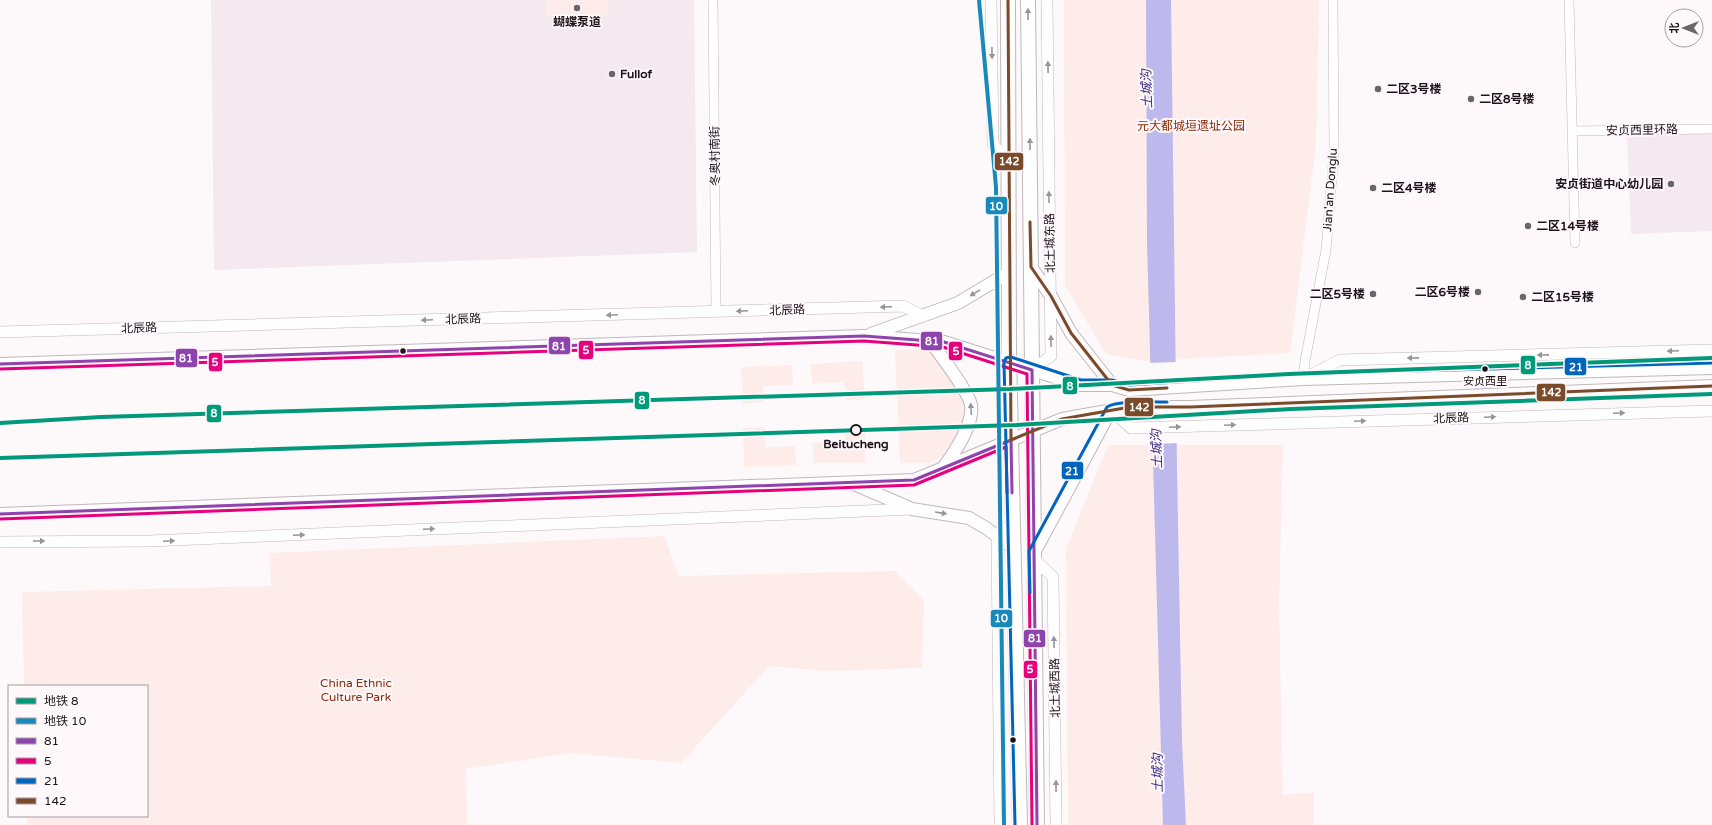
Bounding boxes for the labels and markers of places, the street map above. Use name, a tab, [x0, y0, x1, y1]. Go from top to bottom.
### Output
marker: 蝴蝶泵道	[572, 3, 582, 13]
place label: 蝴蝶泵道	[553, 15, 601, 29]
place label: Fullof	[620, 67, 652, 81]
marker: Fullof	[607, 69, 617, 79]
place label: 二区3号楼	[1386, 82, 1442, 96]
marker: 二区3号楼	[1373, 84, 1383, 94]
place label: 二区8号楼	[1479, 92, 1535, 106]
marker: 二区8号楼	[1466, 94, 1476, 104]
place label: 安贞街道中心幼儿园	[1555, 177, 1663, 191]
marker: 安贞街道中心幼儿园	[1666, 179, 1676, 189]
place label: 二区4号楼	[1381, 181, 1437, 195]
marker: 二区4号楼	[1368, 183, 1378, 193]
place label: 二区14号楼	[1536, 219, 1599, 233]
marker: 二区14号楼	[1523, 221, 1533, 231]
place label: 二区6号楼	[1414, 285, 1470, 299]
place label: 二区5号楼	[1309, 287, 1365, 301]
marker: 二区6号楼	[1473, 287, 1483, 297]
marker: 二区5号楼	[1368, 289, 1378, 299]
place label: 二区15号楼	[1531, 290, 1594, 304]
marker: 二区15号楼	[1518, 292, 1528, 302]
unlabelled marker	[398, 346, 408, 356]
marker: 安贞西里	[1480, 364, 1490, 374]
place label: 安贞西里	[1463, 375, 1507, 388]
marker: Beitucheng	[850, 424, 862, 436]
place label: Beitucheng	[823, 437, 889, 452]
unlabelled marker	[1008, 735, 1018, 745]

